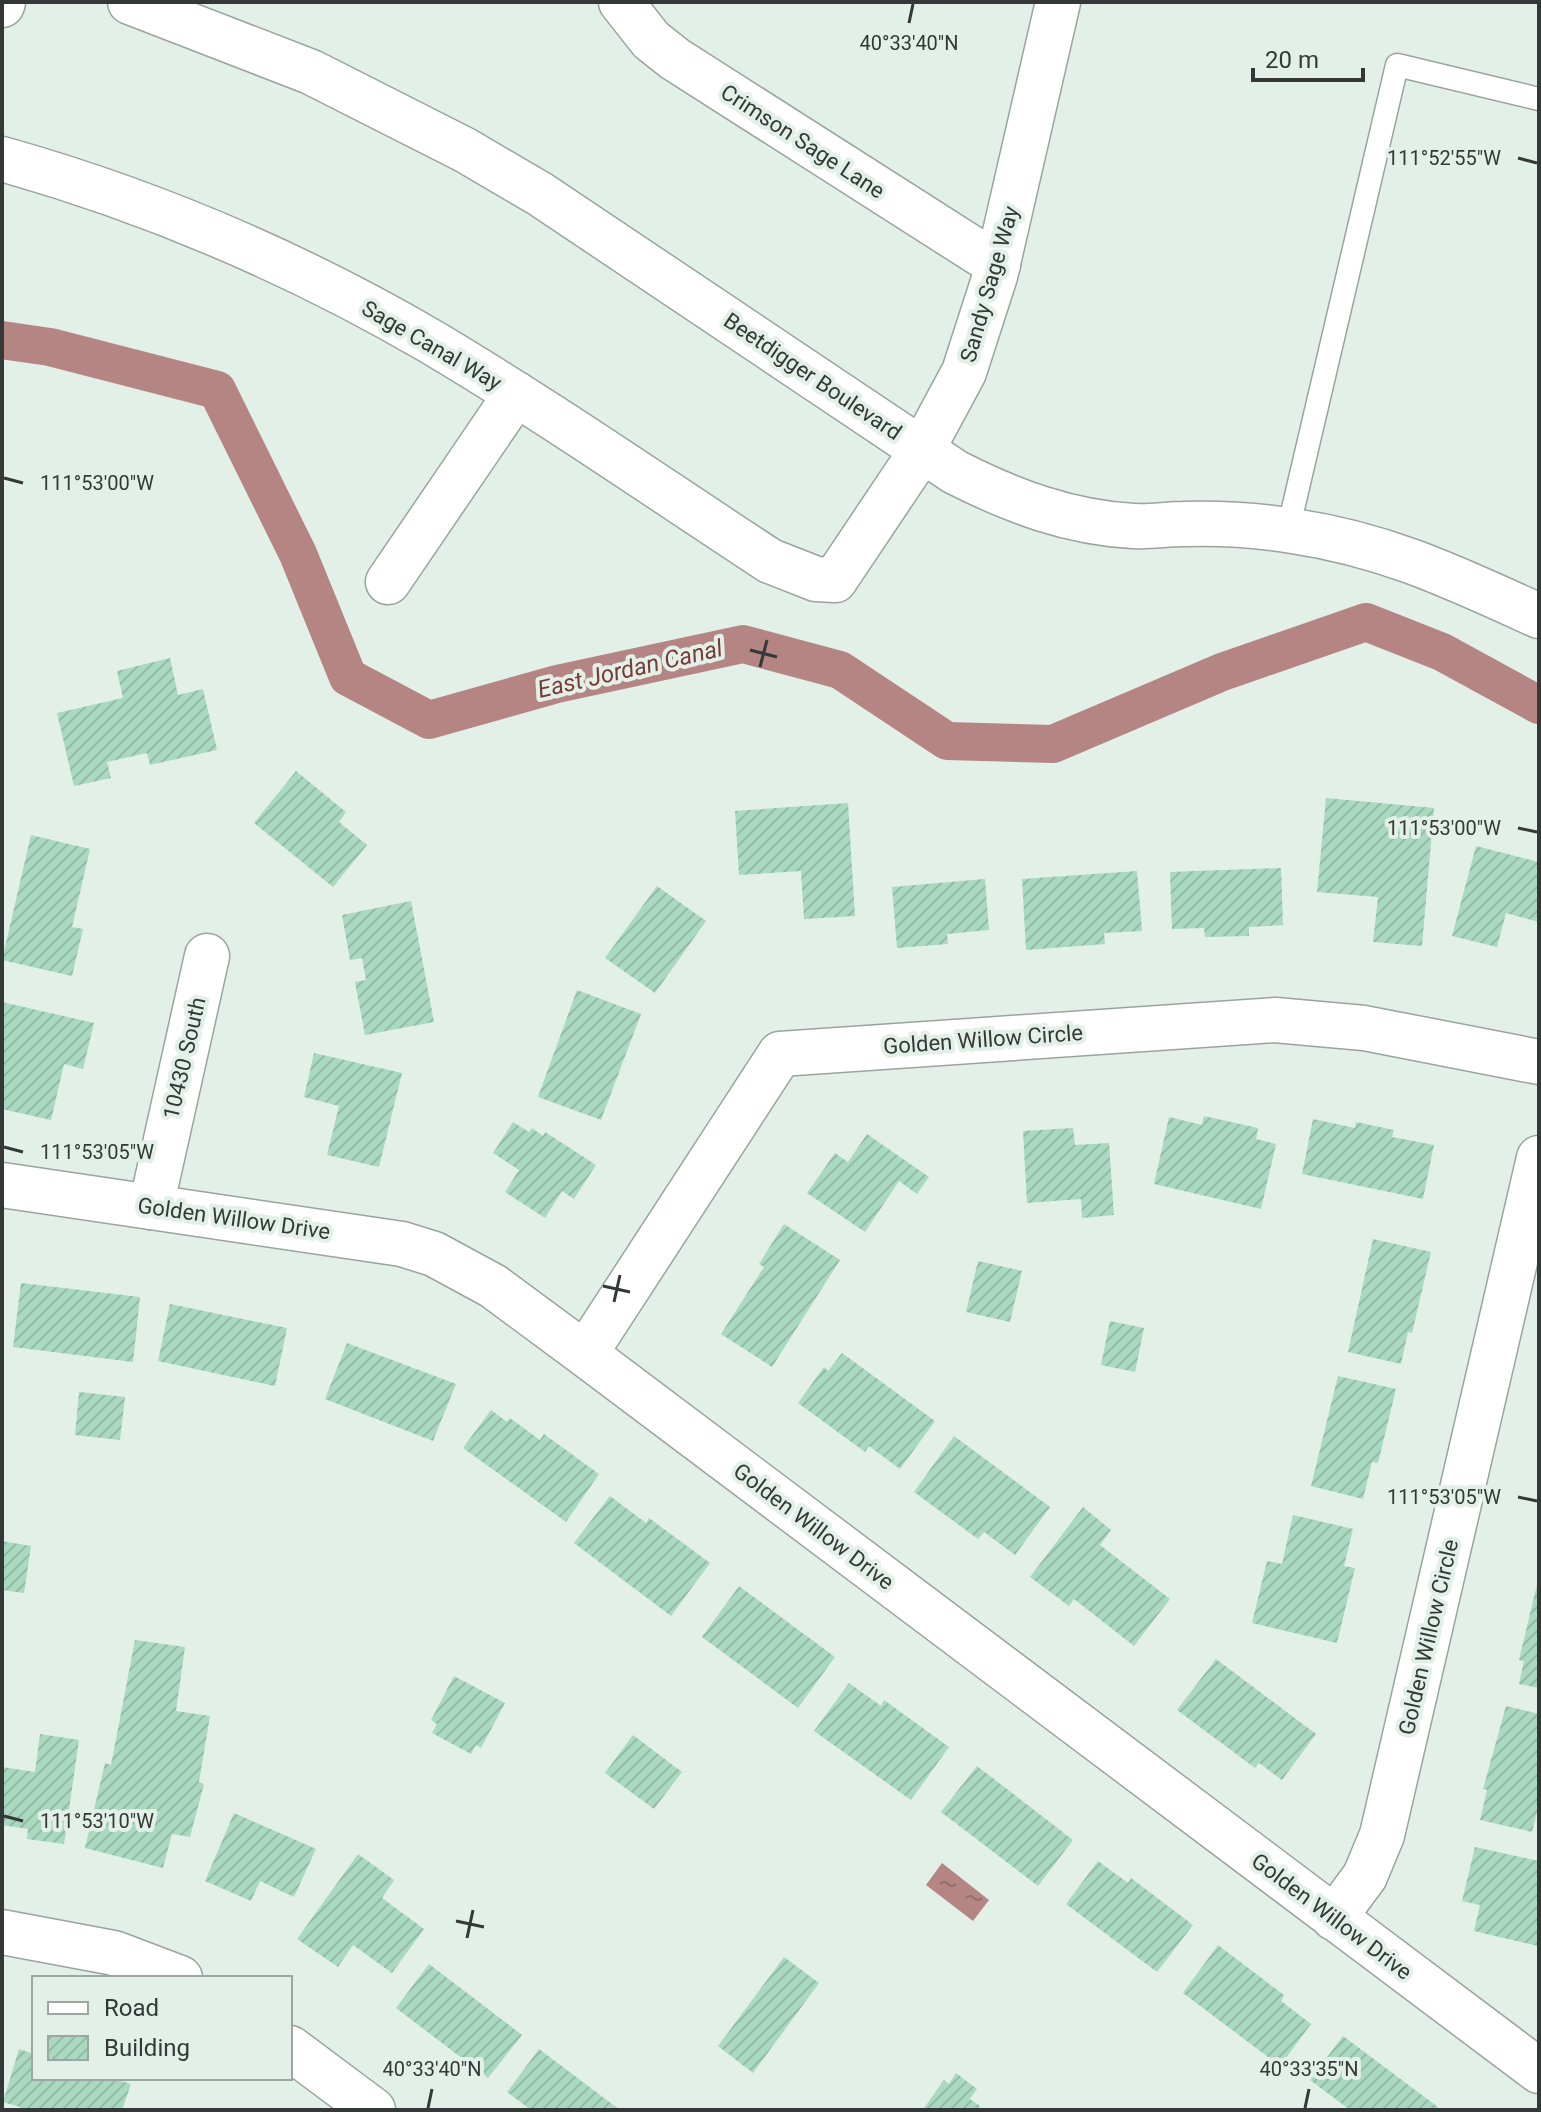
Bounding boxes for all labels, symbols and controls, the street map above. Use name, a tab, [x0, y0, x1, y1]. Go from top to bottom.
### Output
text: 40°33'40"N	[859, 31, 959, 55]
scale bar	[1253, 32, 1363, 82]
text: 20 m	[1265, 46, 1319, 74]
street label: Crimson Sage Lane	[716, 79, 889, 204]
text: 111°52'55"W	[1387, 146, 1501, 170]
street label: Sandy Sage Way	[955, 203, 1024, 365]
street label: Sage Canal Way	[357, 295, 507, 396]
street label: Beetdigger Boulevard	[719, 308, 906, 445]
text: 111°53'00"W	[40, 471, 154, 495]
water label: East Jordan Canal	[535, 634, 725, 704]
text: 111°53'00"W	[1387, 816, 1501, 840]
street label: 10430 South	[158, 995, 211, 1122]
street label: Golden Willow Circle	[882, 1020, 1084, 1059]
text: 111°53'05"W	[40, 1140, 154, 1164]
street label: Golden Willow Drive	[136, 1193, 332, 1244]
street label: Golden Willow Drive	[729, 1458, 899, 1595]
text: 111°53'05"W	[1387, 1485, 1501, 1509]
street label: Golden Willow Circle	[1394, 1537, 1463, 1737]
text: 111°53'10"W	[40, 1809, 154, 1833]
street label: Golden Willow Drive	[1247, 1848, 1417, 1985]
legend	[32, 1976, 292, 2080]
text: Road	[104, 1994, 159, 2022]
text: Building	[104, 2034, 190, 2062]
text: 40°33'40"N	[382, 2057, 482, 2081]
text: 40°33'35"N	[1259, 2057, 1359, 2081]

